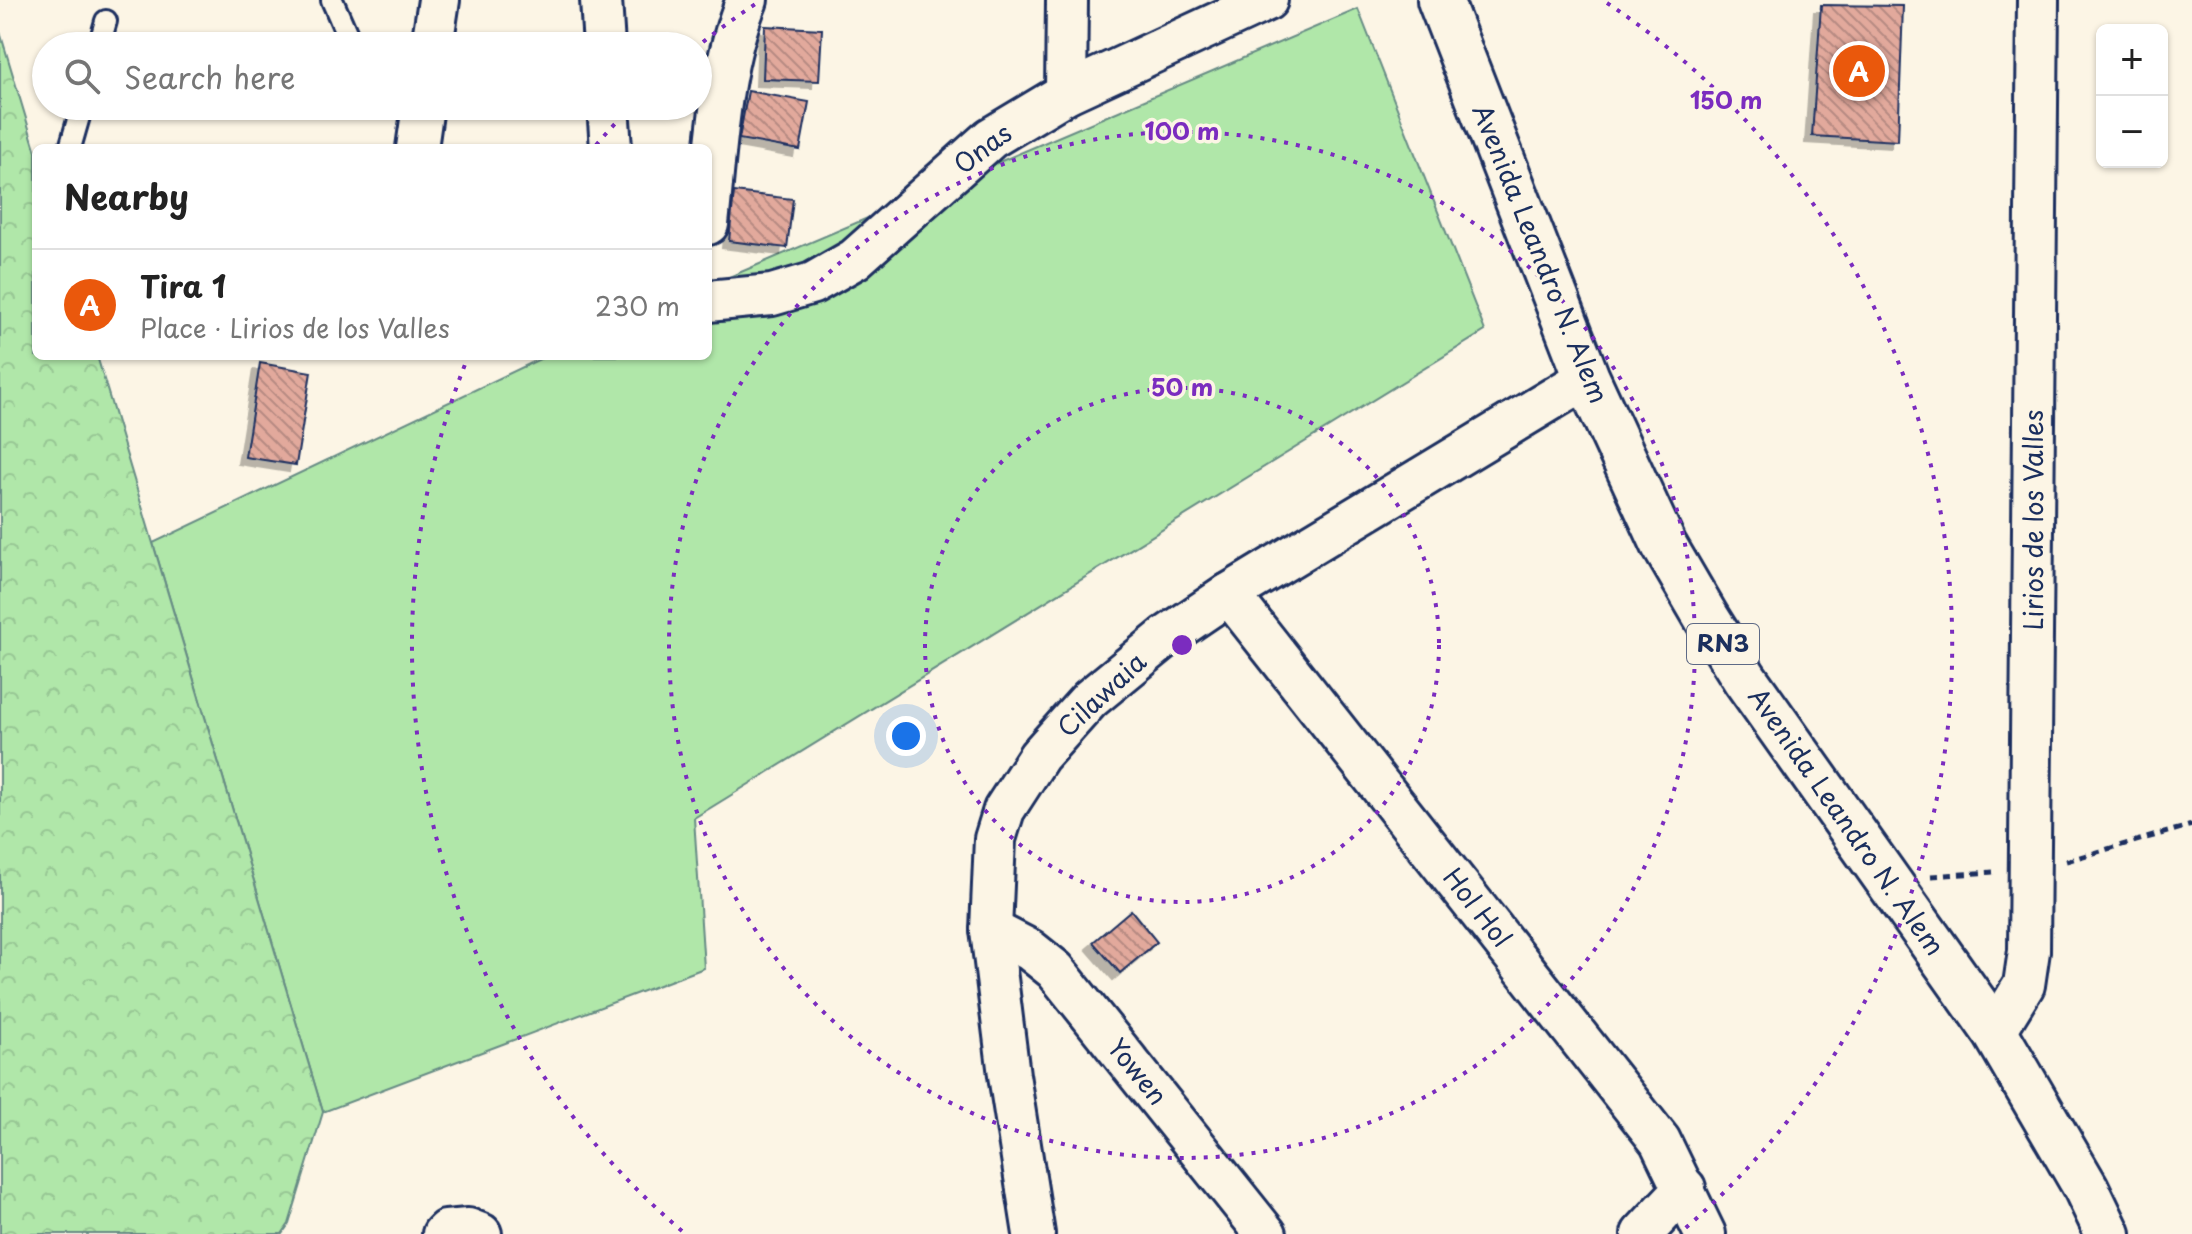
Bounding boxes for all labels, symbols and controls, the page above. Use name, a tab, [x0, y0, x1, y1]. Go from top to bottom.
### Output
map controls	[2096, 24, 2168, 168]
button: +	[2096, 24, 2168, 96]
search box	[32, 32, 712, 120]
pin: A	[1833, 41, 1885, 101]
icon: search	[60, 54, 104, 98]
text: Search here	[124, 54, 296, 99]
text: 150 m	[1690, 81, 1762, 117]
button: −	[2096, 96, 2168, 168]
street label: Avenida Leandro N. Alem	[1463, 98, 1619, 409]
text: 100 m	[1145, 112, 1219, 148]
street label: Onas	[945, 113, 1019, 183]
text: Nearby	[64, 170, 189, 222]
text: Tira 1	[140, 263, 226, 308]
text: A	[80, 286, 100, 325]
text: 230 m	[595, 286, 680, 325]
text: Place · Lirios de los Valles	[140, 308, 450, 347]
text: 50 m	[1151, 368, 1213, 404]
street label: Lirios de los Valles	[2013, 410, 2052, 630]
road number: RN3	[1687, 624, 1759, 664]
centre of rings	[1168, 631, 1196, 659]
street label: Cilawaia	[1048, 642, 1155, 746]
street label: Avenida Leandro N. Alem	[1740, 679, 1955, 963]
your location	[886, 716, 926, 756]
street label: Hol Hol	[1435, 859, 1522, 955]
street label: Yowen	[1099, 1029, 1177, 1113]

